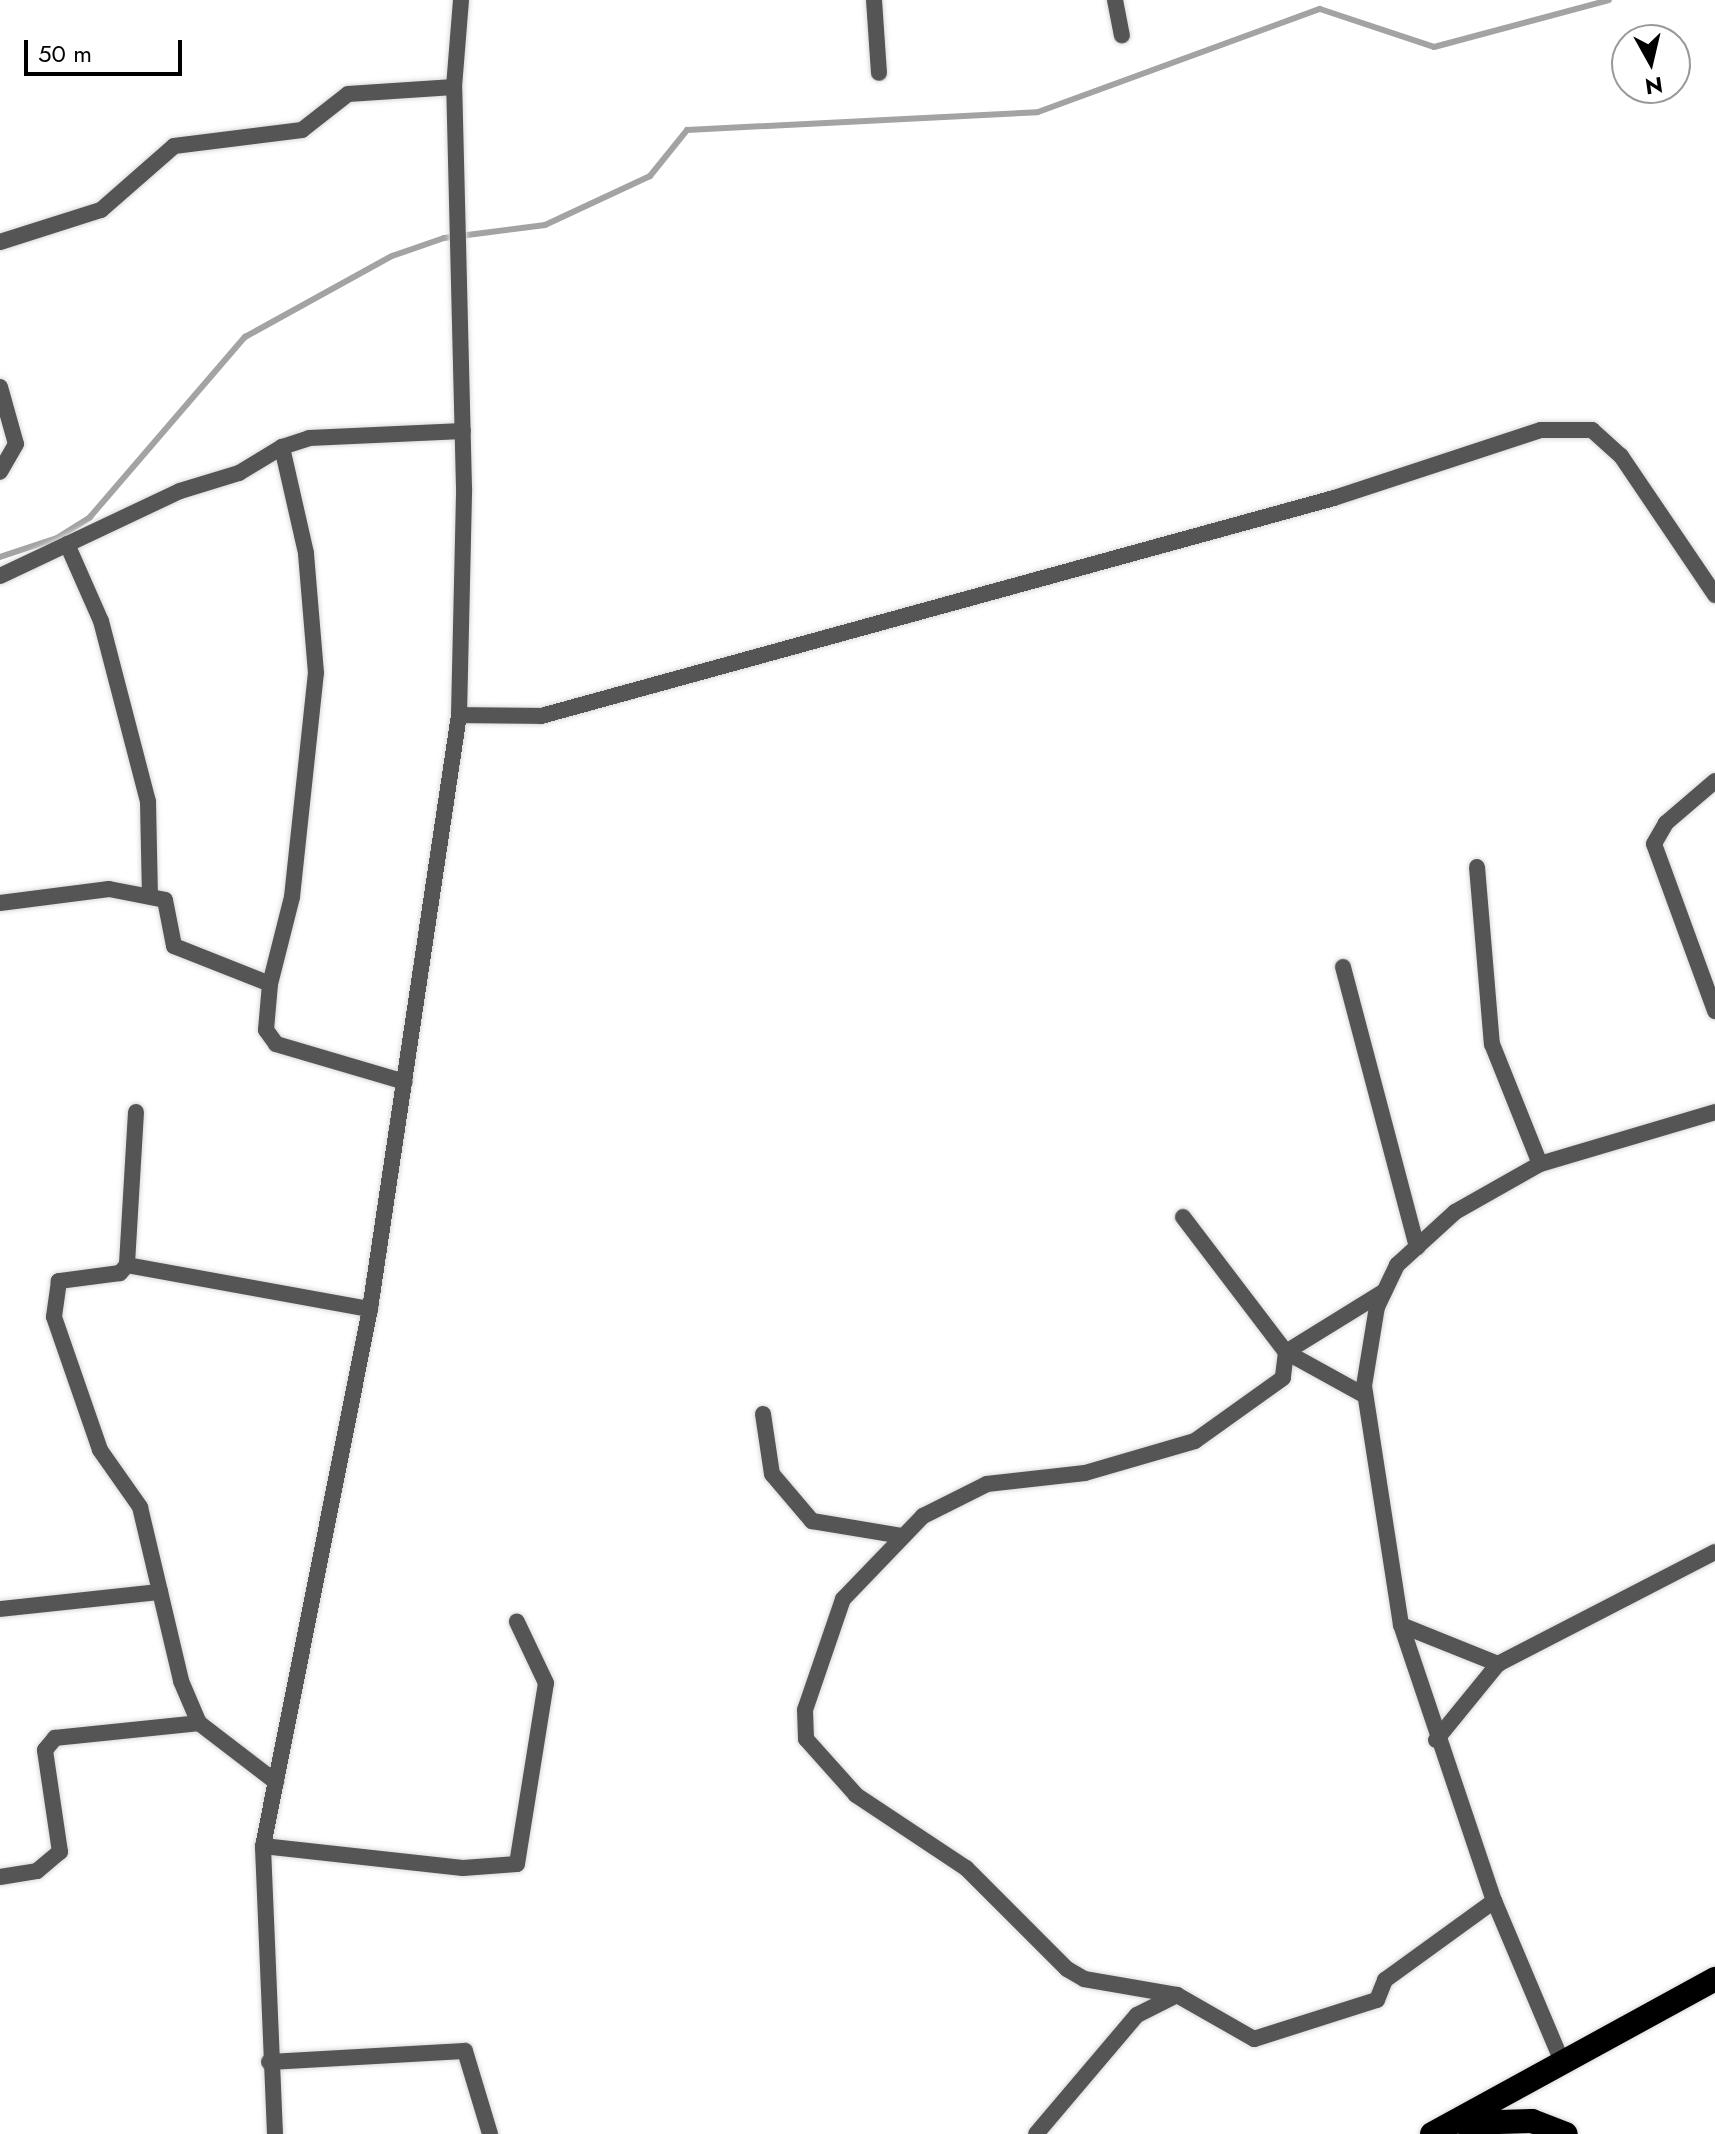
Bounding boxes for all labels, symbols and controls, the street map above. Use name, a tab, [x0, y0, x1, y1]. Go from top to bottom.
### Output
scale bar	[28, 24, 186, 74]
north arrow	[1611, 24, 1691, 104]
text: 50 m	[38, 36, 92, 71]
text: N	[1643, 69, 1665, 103]

